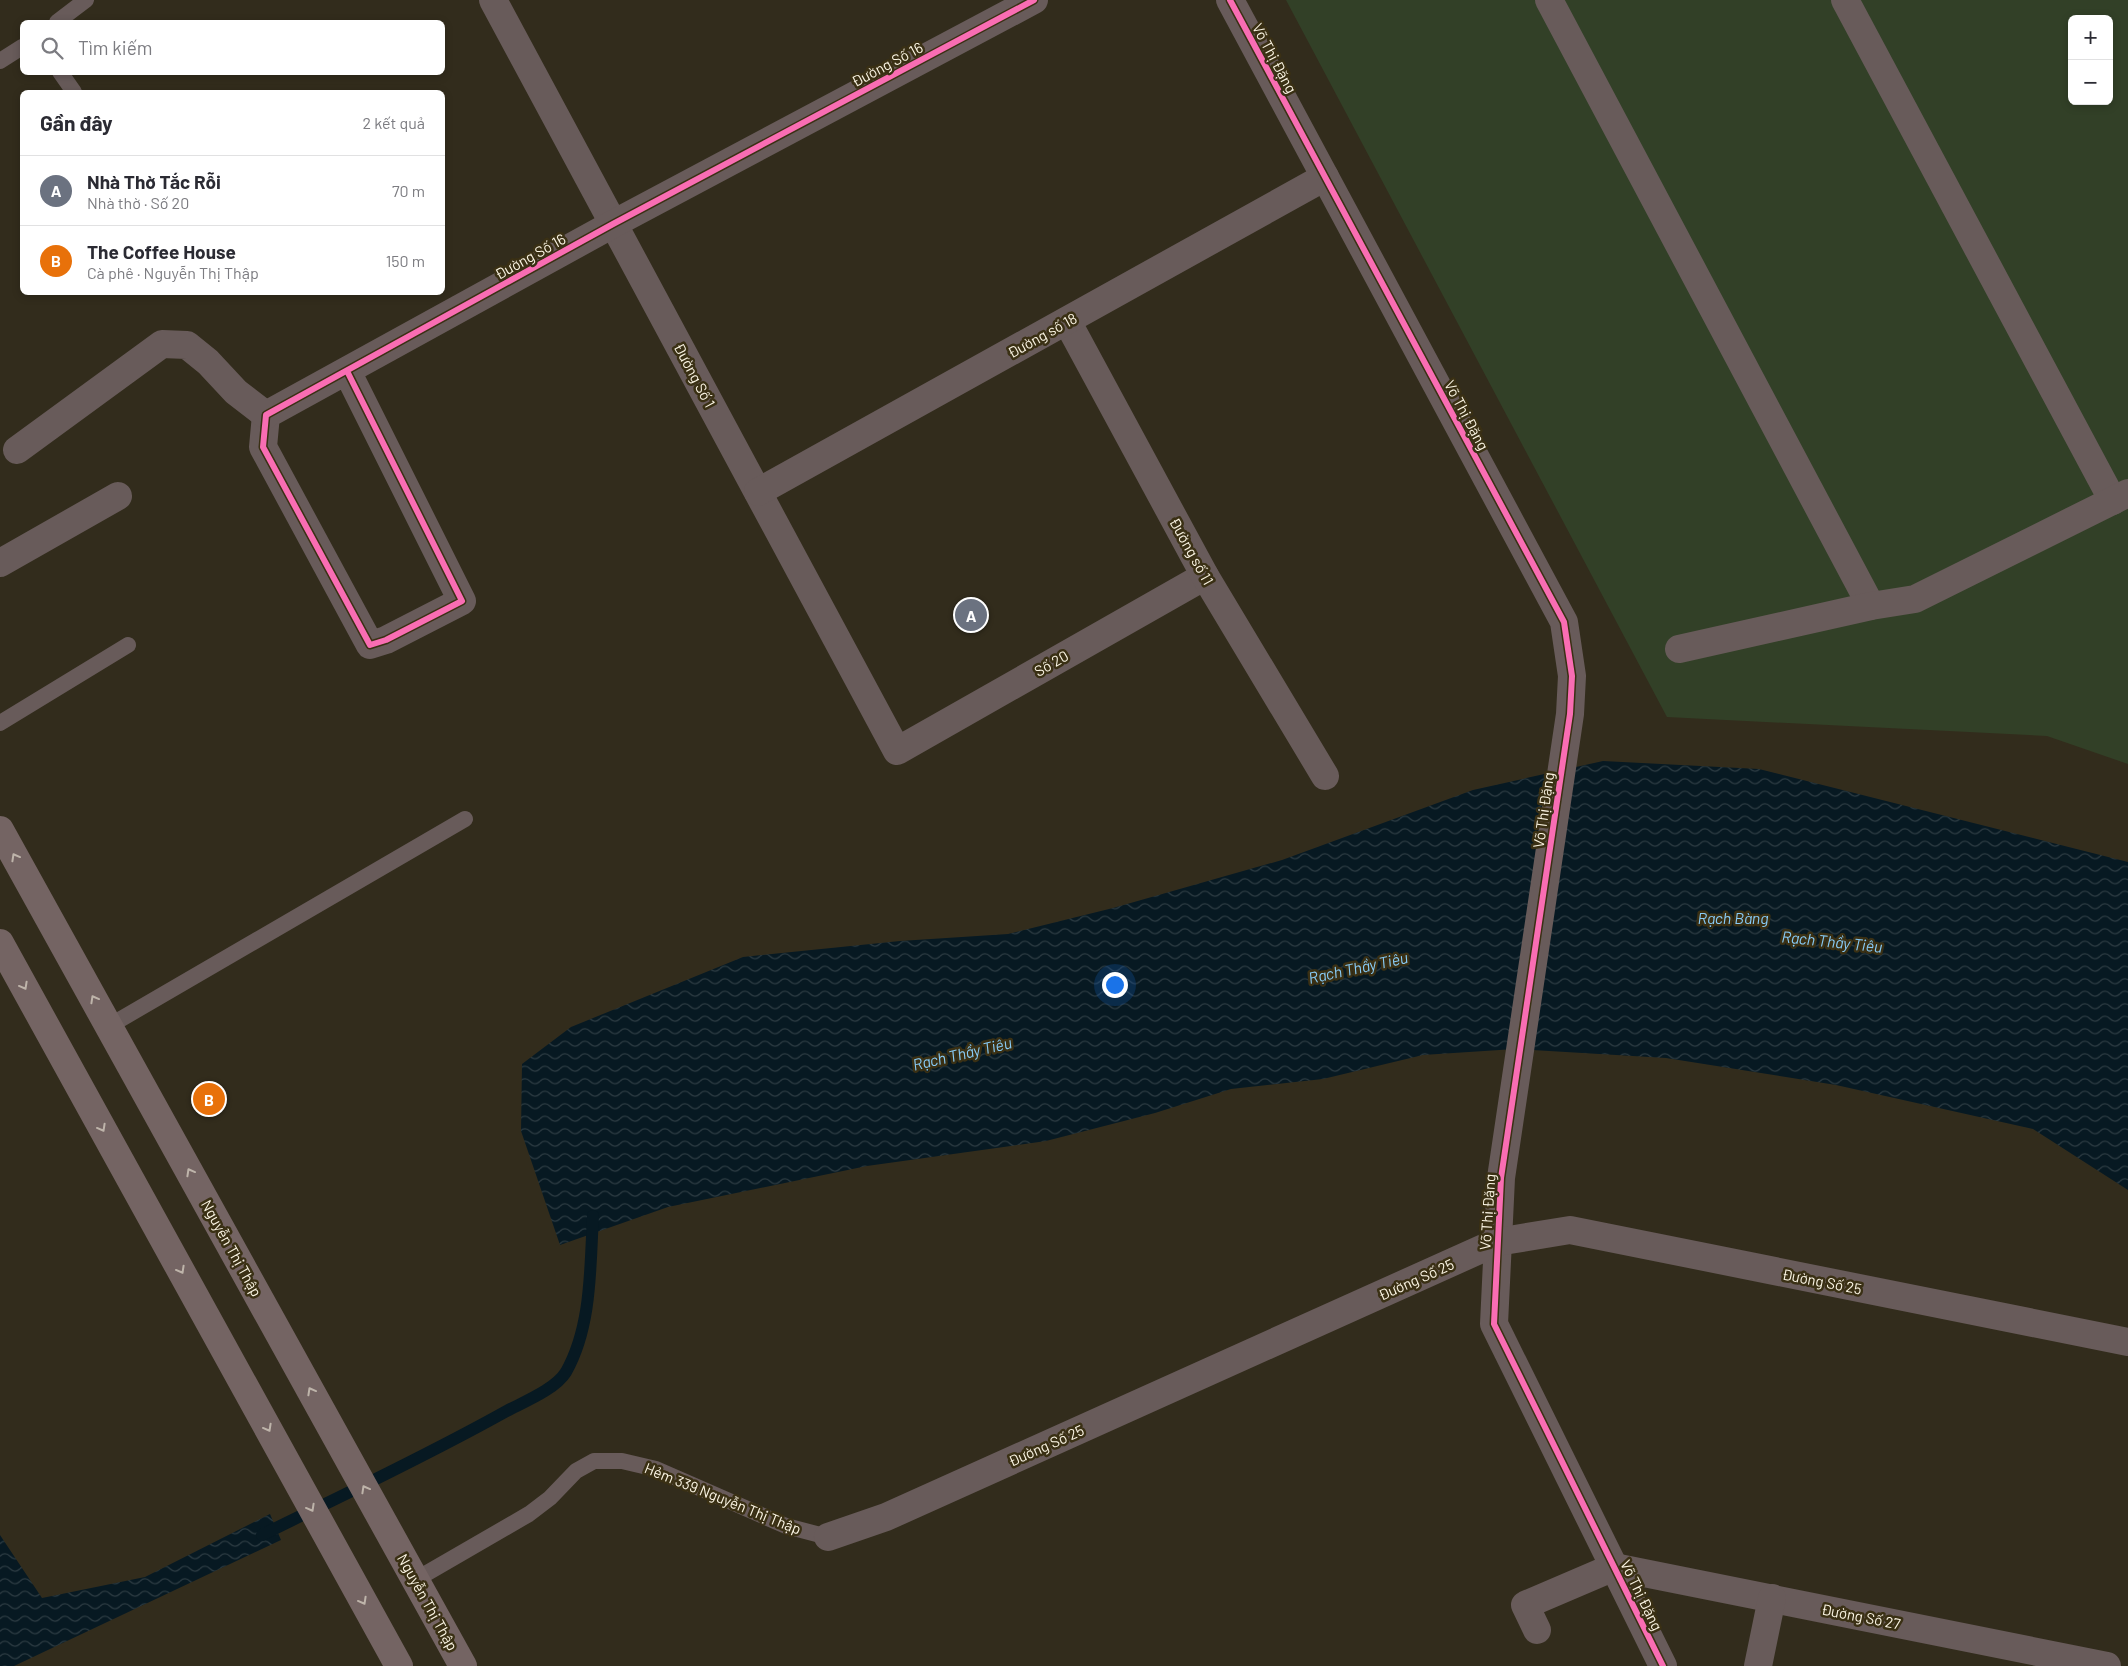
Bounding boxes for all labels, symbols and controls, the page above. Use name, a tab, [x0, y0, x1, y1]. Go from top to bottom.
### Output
map controls	[2068, 15, 2113, 105]
button: +	[2068, 15, 2113, 60]
search box	[20, 20, 445, 75]
street label: Võ Thị Đặng	[1249, 20, 1301, 96]
icon: search	[38, 34, 66, 62]
text: Tìm kiếm	[78, 36, 153, 59]
street label: Đường Số 16	[848, 38, 926, 90]
button: −	[2068, 60, 2113, 105]
text: Gần đây	[40, 110, 113, 135]
text: 2 kết quả	[363, 113, 425, 132]
text: Nhà Thờ Tắc Rỗi	[87, 170, 221, 193]
text: A	[51, 181, 61, 200]
text: 70 m	[392, 181, 425, 200]
text: Nhà thờ · Số 20	[87, 193, 189, 212]
street label: Đường Số 16	[492, 229, 568, 283]
text: The Coffee House	[87, 240, 236, 263]
text: B	[51, 251, 61, 270]
text: 150 m	[386, 251, 425, 270]
text: Cà phê · Nguyễn Thị Thập	[87, 263, 259, 282]
street label: Đường số 18	[1004, 309, 1080, 361]
street label: Đường Số 1	[671, 340, 719, 410]
street label: Võ Thị Đặng	[1441, 377, 1493, 453]
street label: Đường số 11	[1166, 514, 1218, 588]
pin: A	[955, 596, 987, 634]
street label: Số 20	[1031, 646, 1071, 680]
street label: Võ Thị Đặng	[1529, 771, 1557, 849]
one-way arrow	[11, 854, 21, 863]
water label: Rạch Bàng	[1697, 908, 1769, 927]
water label: Rạch Thầy Tiêu	[1781, 926, 1883, 956]
water label: Rạch Thầy Tiêu	[1307, 947, 1409, 987]
your location	[1102, 972, 1128, 998]
one-way arrow	[17, 980, 27, 989]
one-way arrow	[90, 996, 100, 1005]
water label: Rạch Thầy Tiêu	[911, 1032, 1013, 1074]
pin: B	[193, 1080, 225, 1118]
one-way arrow	[96, 1123, 106, 1132]
one-way arrow	[186, 1168, 196, 1177]
street label: Võ Thị Đặng	[1475, 1173, 1499, 1251]
street label: Nguyễn Thị Thập	[198, 1196, 266, 1300]
street label: Đường Số 25	[1375, 1254, 1457, 1304]
street label: Đường Số 25	[1781, 1264, 1863, 1298]
one-way arrow	[174, 1265, 184, 1274]
one-way arrow	[307, 1387, 317, 1396]
street label: Đường Số 25	[1005, 1420, 1087, 1470]
one-way arrow	[261, 1423, 271, 1432]
street label: Hẻm 339 Nguyễn Thị Thập	[642, 1458, 804, 1538]
one-way arrow	[361, 1486, 371, 1495]
one-way arrow	[305, 1502, 315, 1511]
street label: Nguyễn Thị Thập	[394, 1550, 462, 1654]
street label: Võ Thị Đặng	[1617, 1557, 1667, 1633]
one-way arrow	[356, 1595, 366, 1604]
street label: Đường Số 27	[1820, 1600, 1902, 1632]

